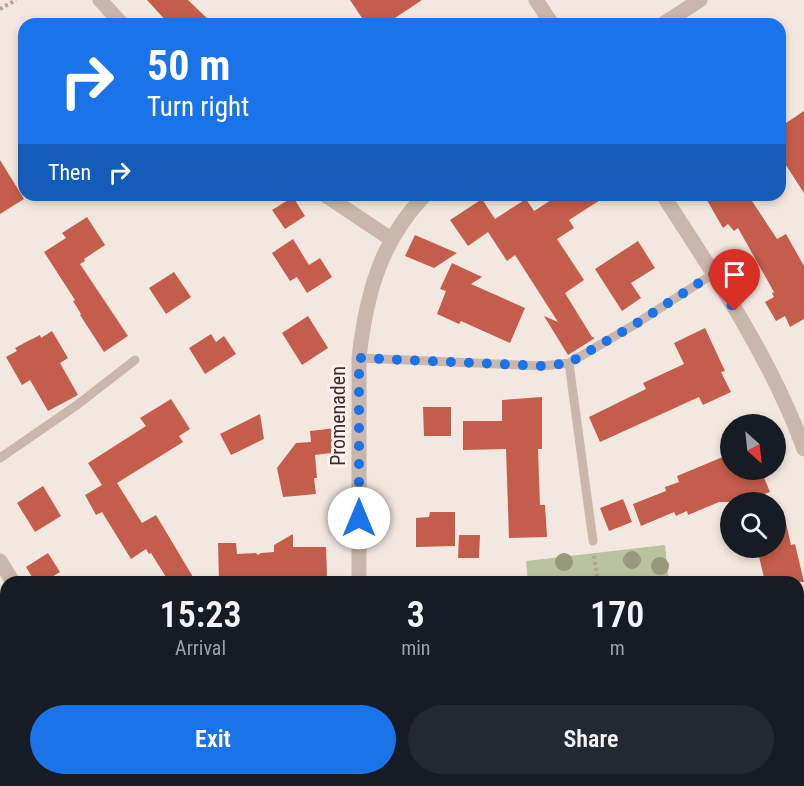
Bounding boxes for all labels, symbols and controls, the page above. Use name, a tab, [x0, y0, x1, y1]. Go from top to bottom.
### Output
text: 50 m	[147, 41, 230, 90]
icon: right	[48, 42, 126, 120]
text: Turn right	[147, 91, 249, 123]
icon: right	[103, 156, 136, 189]
text: Then	[48, 160, 91, 185]
pin	[709, 249, 760, 311]
icon: arrive	[718, 258, 751, 291]
street label: Promenaden	[326, 366, 350, 466]
north arrow	[720, 414, 786, 480]
map controls	[720, 414, 786, 558]
position arrow	[327, 486, 391, 550]
button: search	[720, 492, 786, 558]
text: 15:23	[160, 594, 242, 636]
text: 3	[407, 594, 425, 636]
text: 170	[590, 594, 644, 636]
text: Arrival	[175, 636, 226, 660]
text: min	[401, 636, 430, 660]
text: m	[610, 636, 625, 660]
button: Exit	[30, 705, 396, 774]
button: Share	[408, 705, 774, 774]

